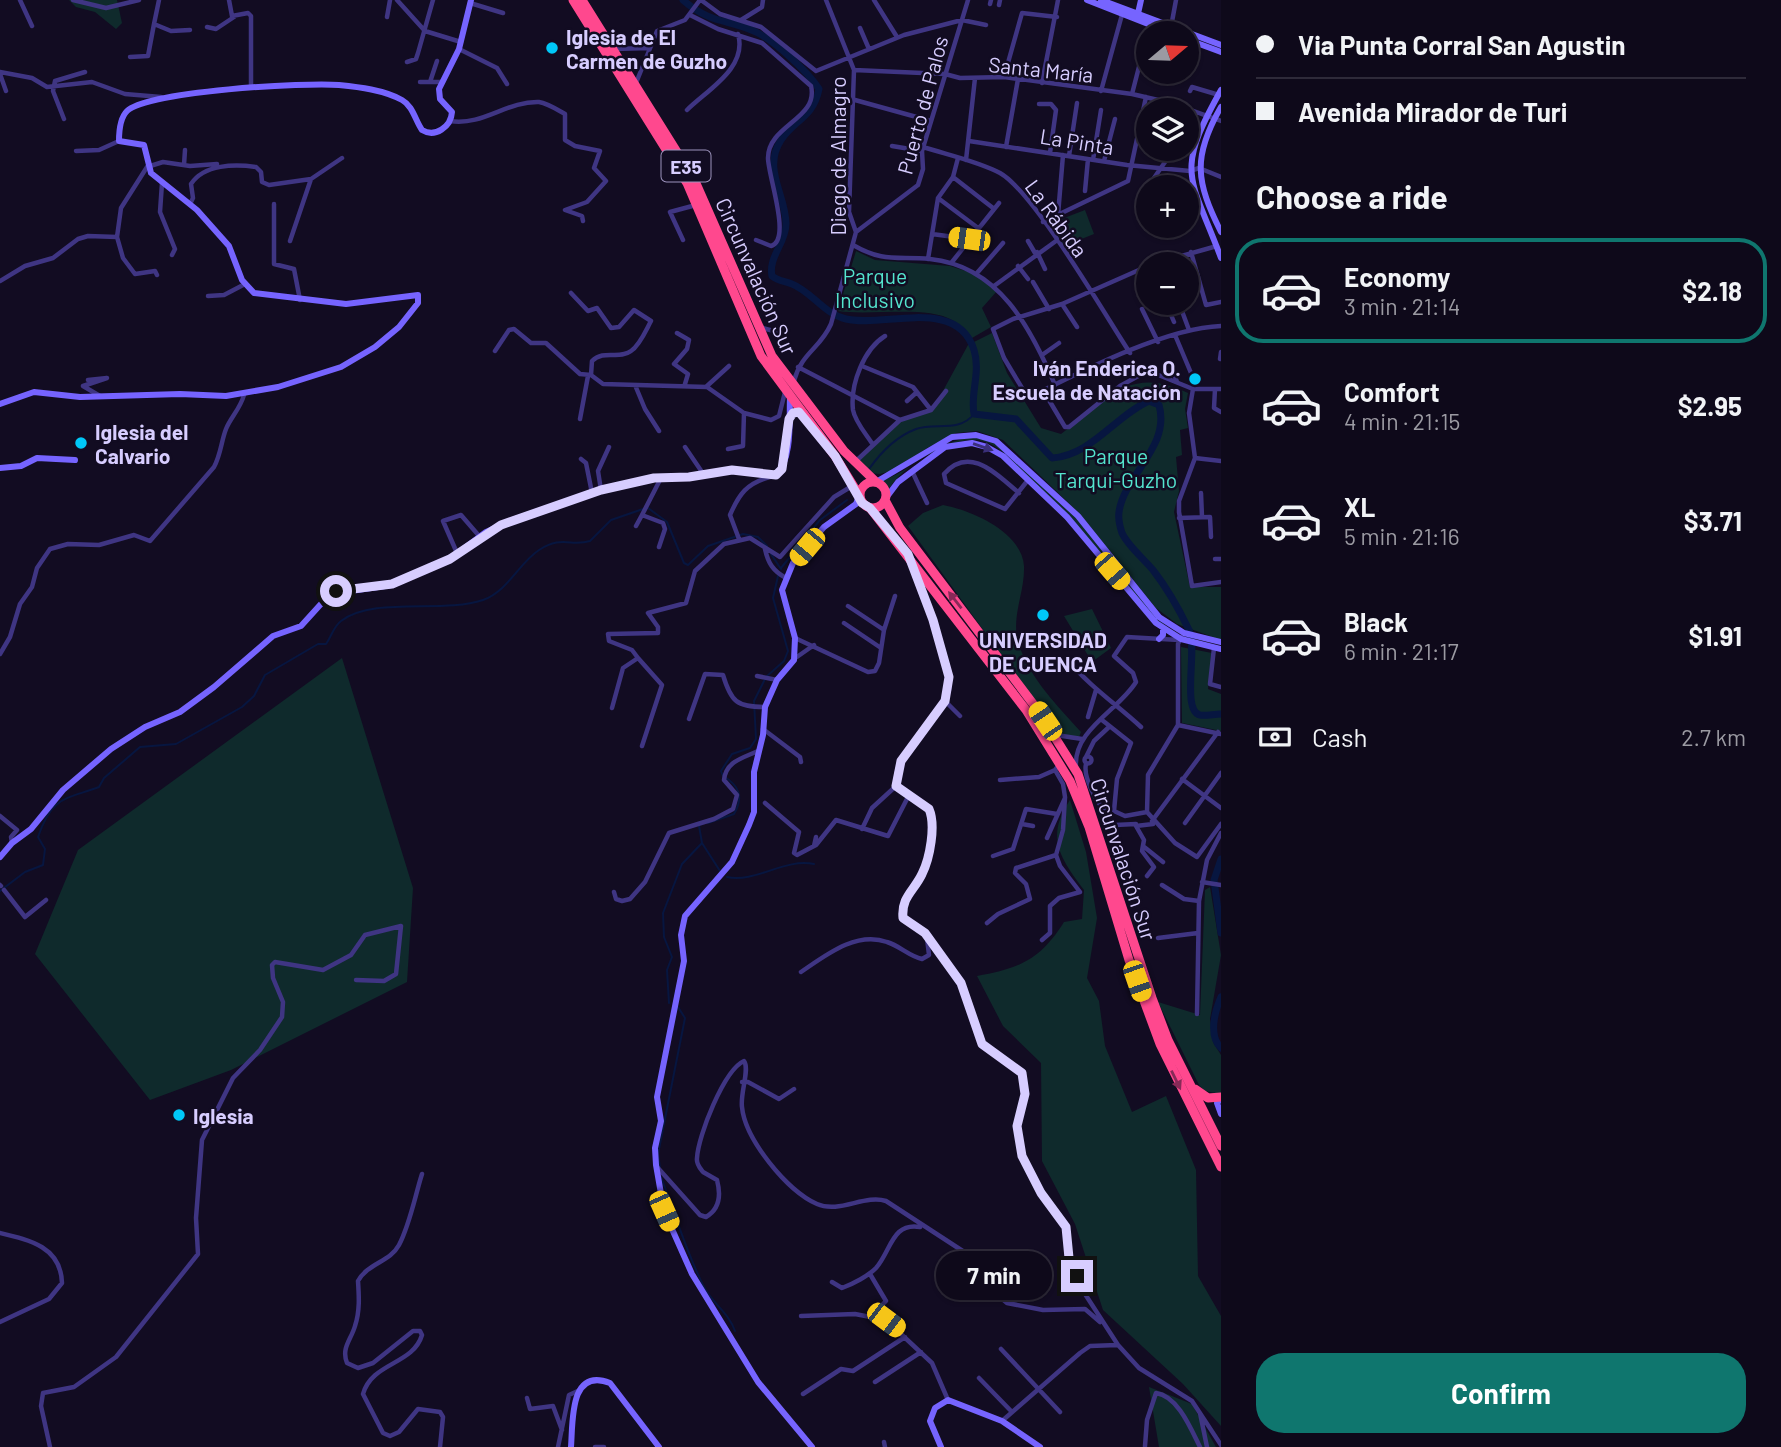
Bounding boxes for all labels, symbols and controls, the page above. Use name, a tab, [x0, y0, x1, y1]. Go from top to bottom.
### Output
north arrow	[1136, 21, 1199, 84]
map controls	[1136, 21, 1199, 315]
place label: Iglesia de El Carmen de Guzho	[566, 24, 727, 73]
text: Via Punta Corral San Agustin	[1298, 29, 1626, 60]
street label: Puerto de Palos	[892, 33, 952, 177]
marker: Iglesia de El Carmen de Guzho	[544, 40, 560, 56]
street label: Santa María	[987, 51, 1095, 87]
street label: Diego de Almagro	[825, 76, 850, 236]
text: Avenida Mirador de Turi	[1298, 96, 1567, 127]
button: layers	[1136, 98, 1199, 161]
street label: La Pinta	[1038, 123, 1116, 159]
road number: E35	[662, 150, 710, 182]
street label: La Rábida	[1021, 174, 1093, 262]
button: +	[1136, 175, 1199, 238]
text: Choose a ride	[1256, 177, 1448, 215]
street label: Circunvalación Sur	[711, 194, 803, 359]
car	[947, 226, 992, 252]
button: −	[1136, 252, 1199, 315]
icon: car	[1260, 259, 1323, 322]
text: Economy	[1344, 261, 1450, 292]
park label: Parque Inclusivo	[835, 263, 915, 312]
text: $2.18	[1682, 275, 1742, 306]
text: 3 min · 21:14	[1344, 292, 1460, 320]
place label: Iván Enderica O. Escuela de Natación	[993, 355, 1181, 404]
marker: Iván Enderica O. Escuela de Natación	[1187, 371, 1203, 387]
icon: car	[1260, 374, 1323, 437]
text: Comfort	[1344, 376, 1440, 407]
text: $2.95	[1678, 390, 1742, 421]
text: 4 min · 21:15	[1344, 407, 1460, 435]
place label: Iglesia del Calvario	[95, 419, 188, 468]
marker: Iglesia del Calvario	[73, 435, 89, 451]
one-way arrow	[973, 442, 994, 453]
park label: Parque Tarqui-Guzho	[1055, 443, 1177, 492]
icon: car	[1260, 489, 1323, 552]
text: XL	[1344, 491, 1375, 522]
text: $3.71	[1684, 505, 1742, 536]
text: 5 min · 21:16	[1344, 522, 1459, 550]
car	[786, 524, 829, 570]
car	[1091, 548, 1134, 594]
route start	[320, 575, 352, 607]
one-way arrow	[948, 592, 963, 610]
icon: car	[1260, 604, 1323, 667]
text: Black	[1344, 606, 1408, 637]
marker: UNIVERSIDAD DE CUENCA	[1035, 607, 1051, 623]
text: $1.91	[1688, 620, 1742, 651]
place label: UNIVERSIDAD DE CUENCA	[979, 627, 1107, 676]
text: 6 min · 21:17	[1344, 637, 1459, 665]
car	[1025, 698, 1066, 744]
icon: cash	[1256, 718, 1294, 756]
text: Cash	[1312, 721, 1367, 752]
text: 2.7 km	[1681, 723, 1746, 751]
street label: Circunvalación Sur	[1086, 775, 1162, 944]
car	[1121, 958, 1154, 1004]
one-way arrow	[1171, 1070, 1182, 1090]
place label: Iglesia	[193, 1103, 254, 1128]
marker: Iglesia	[171, 1107, 187, 1123]
car	[646, 1188, 683, 1234]
callout: 7 min	[937, 1252, 1052, 1300]
route end	[1061, 1260, 1093, 1292]
text: 7 min	[967, 1261, 1021, 1289]
car	[863, 1299, 910, 1341]
button: Confirm	[1256, 1353, 1746, 1433]

